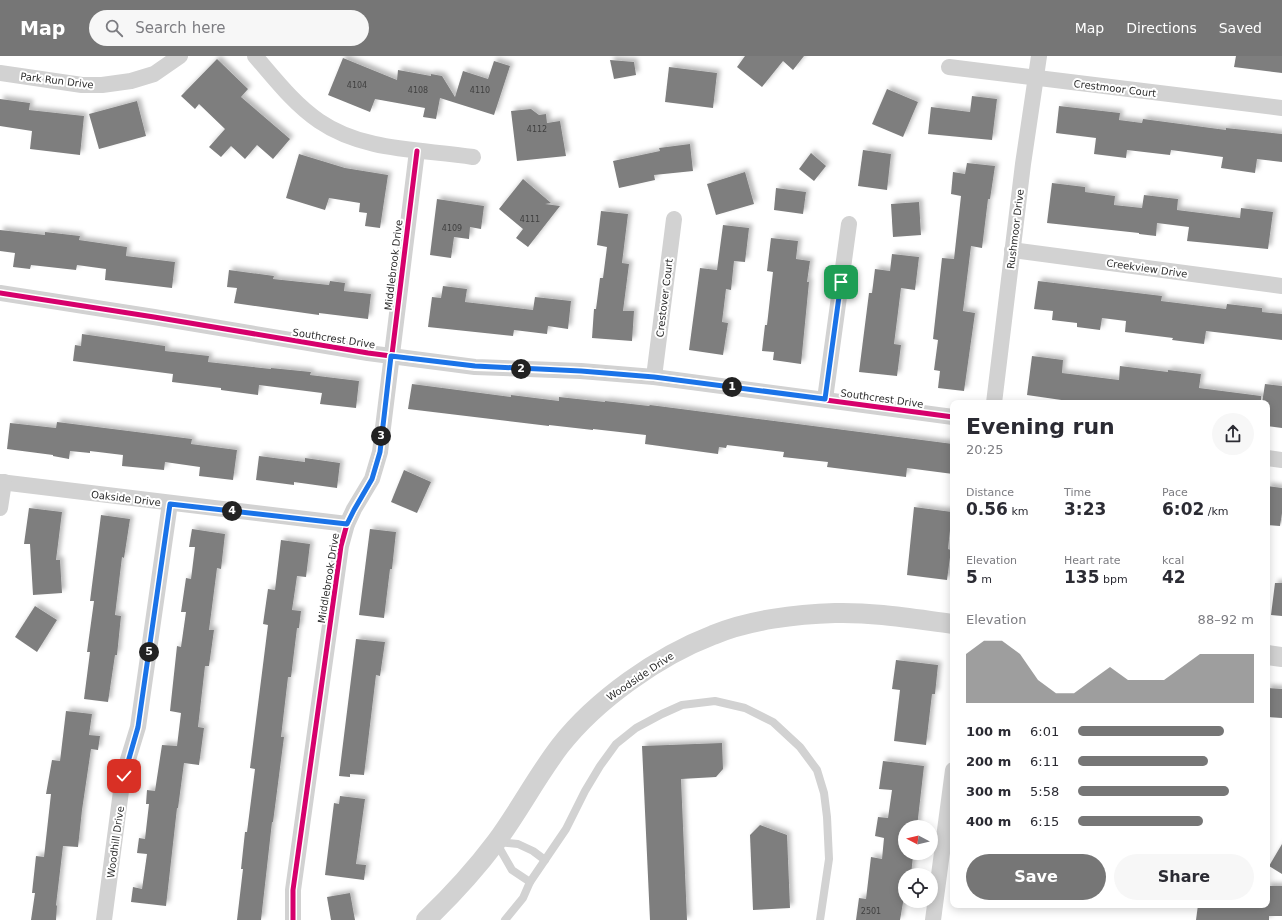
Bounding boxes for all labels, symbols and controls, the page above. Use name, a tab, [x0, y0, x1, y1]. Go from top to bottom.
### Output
search box	[89, 10, 369, 46]
text: Map	[20, 17, 65, 39]
icon: search	[103, 17, 125, 39]
text: Search here	[135, 19, 225, 37]
text: Map	[1075, 20, 1104, 36]
text: Directions	[1126, 20, 1197, 36]
text: Saved	[1219, 20, 1262, 36]
street label: Park Run Drive	[20, 71, 94, 90]
street label: Crestmoor Court	[1073, 78, 1157, 99]
house number: 4104	[347, 81, 367, 90]
house number: 4108	[408, 86, 428, 95]
house number: 4110	[470, 86, 490, 95]
house number: 4112	[527, 125, 547, 134]
street label: Rushmoor Drive	[1005, 189, 1026, 270]
house number: 4111	[520, 215, 540, 224]
street label: Middlebrook Drive	[382, 219, 405, 311]
house number: 4109	[442, 224, 462, 233]
street label: Creekview Drive	[1106, 257, 1188, 280]
street label: Crestover Court	[654, 258, 675, 338]
pin	[824, 265, 858, 299]
icon: arrive	[830, 271, 852, 293]
street label: Southcrest Drive	[292, 327, 376, 350]
pin: 2	[511, 359, 531, 379]
text: 2	[517, 362, 525, 375]
pin: 1	[722, 377, 742, 397]
text: 1	[728, 380, 736, 393]
street label: Southcrest Drive	[840, 387, 924, 410]
button: share	[1212, 413, 1254, 455]
text: Evening run	[966, 414, 1115, 439]
pin: 3	[371, 426, 391, 446]
text: 3	[377, 429, 385, 442]
text: 20:25	[966, 442, 1003, 457]
text: Distance	[966, 486, 1014, 499]
text: Time	[1064, 486, 1091, 499]
text: Pace	[1162, 486, 1188, 499]
street label: Oakside Drive	[90, 489, 161, 508]
text: 0.56	[966, 499, 1008, 519]
text: 3:23	[1064, 499, 1106, 519]
text: 6:02	[1162, 499, 1204, 519]
pin: 4	[222, 501, 242, 521]
text: 4	[228, 504, 236, 517]
text: km	[1008, 505, 1029, 518]
text: /km	[1204, 505, 1229, 518]
street label: Middlebrook Drive	[316, 532, 341, 624]
text: Elevation	[966, 554, 1017, 567]
text: Heart rate	[1064, 554, 1120, 567]
text: kcal	[1162, 554, 1184, 567]
text: 5	[966, 567, 978, 587]
text: 135	[1064, 567, 1100, 587]
text: 42	[1162, 567, 1186, 587]
text: m	[978, 573, 992, 586]
text: bpm	[1100, 573, 1128, 586]
text: Elevation	[966, 612, 1026, 627]
text: 88–92 m	[1198, 612, 1254, 627]
pin: 5	[139, 642, 159, 662]
text: 5	[145, 645, 153, 658]
street label: Woodside Drive	[605, 650, 676, 703]
text: 100 m	[966, 724, 1011, 739]
text: 6:01	[1030, 724, 1059, 739]
text: 200 m	[966, 754, 1011, 769]
text: 6:11	[1030, 754, 1059, 769]
pin	[107, 759, 141, 793]
icon: check	[113, 765, 135, 787]
text: 300 m	[966, 784, 1011, 799]
text: 5:58	[1030, 784, 1059, 799]
street label: Woodhill Drive	[105, 805, 126, 879]
text: 400 m	[966, 814, 1011, 829]
text: 6:15	[1030, 814, 1059, 829]
north arrow	[898, 820, 938, 860]
map controls	[898, 820, 938, 908]
button: Save	[966, 854, 1106, 900]
button: Share	[1114, 854, 1254, 900]
button: locate	[898, 868, 938, 908]
house number: 2501	[861, 907, 881, 916]

